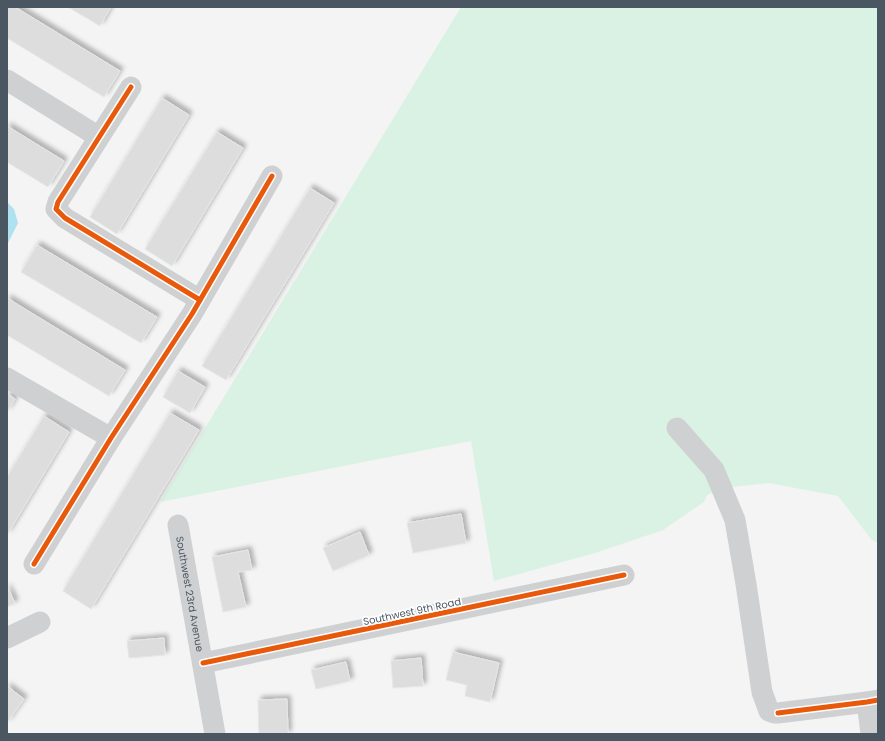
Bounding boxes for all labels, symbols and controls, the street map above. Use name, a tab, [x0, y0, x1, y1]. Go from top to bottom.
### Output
street label: Southwest 23rd Avenue	[172, 535, 207, 653]
street label: Southwest 9th Road	[362, 594, 462, 629]

